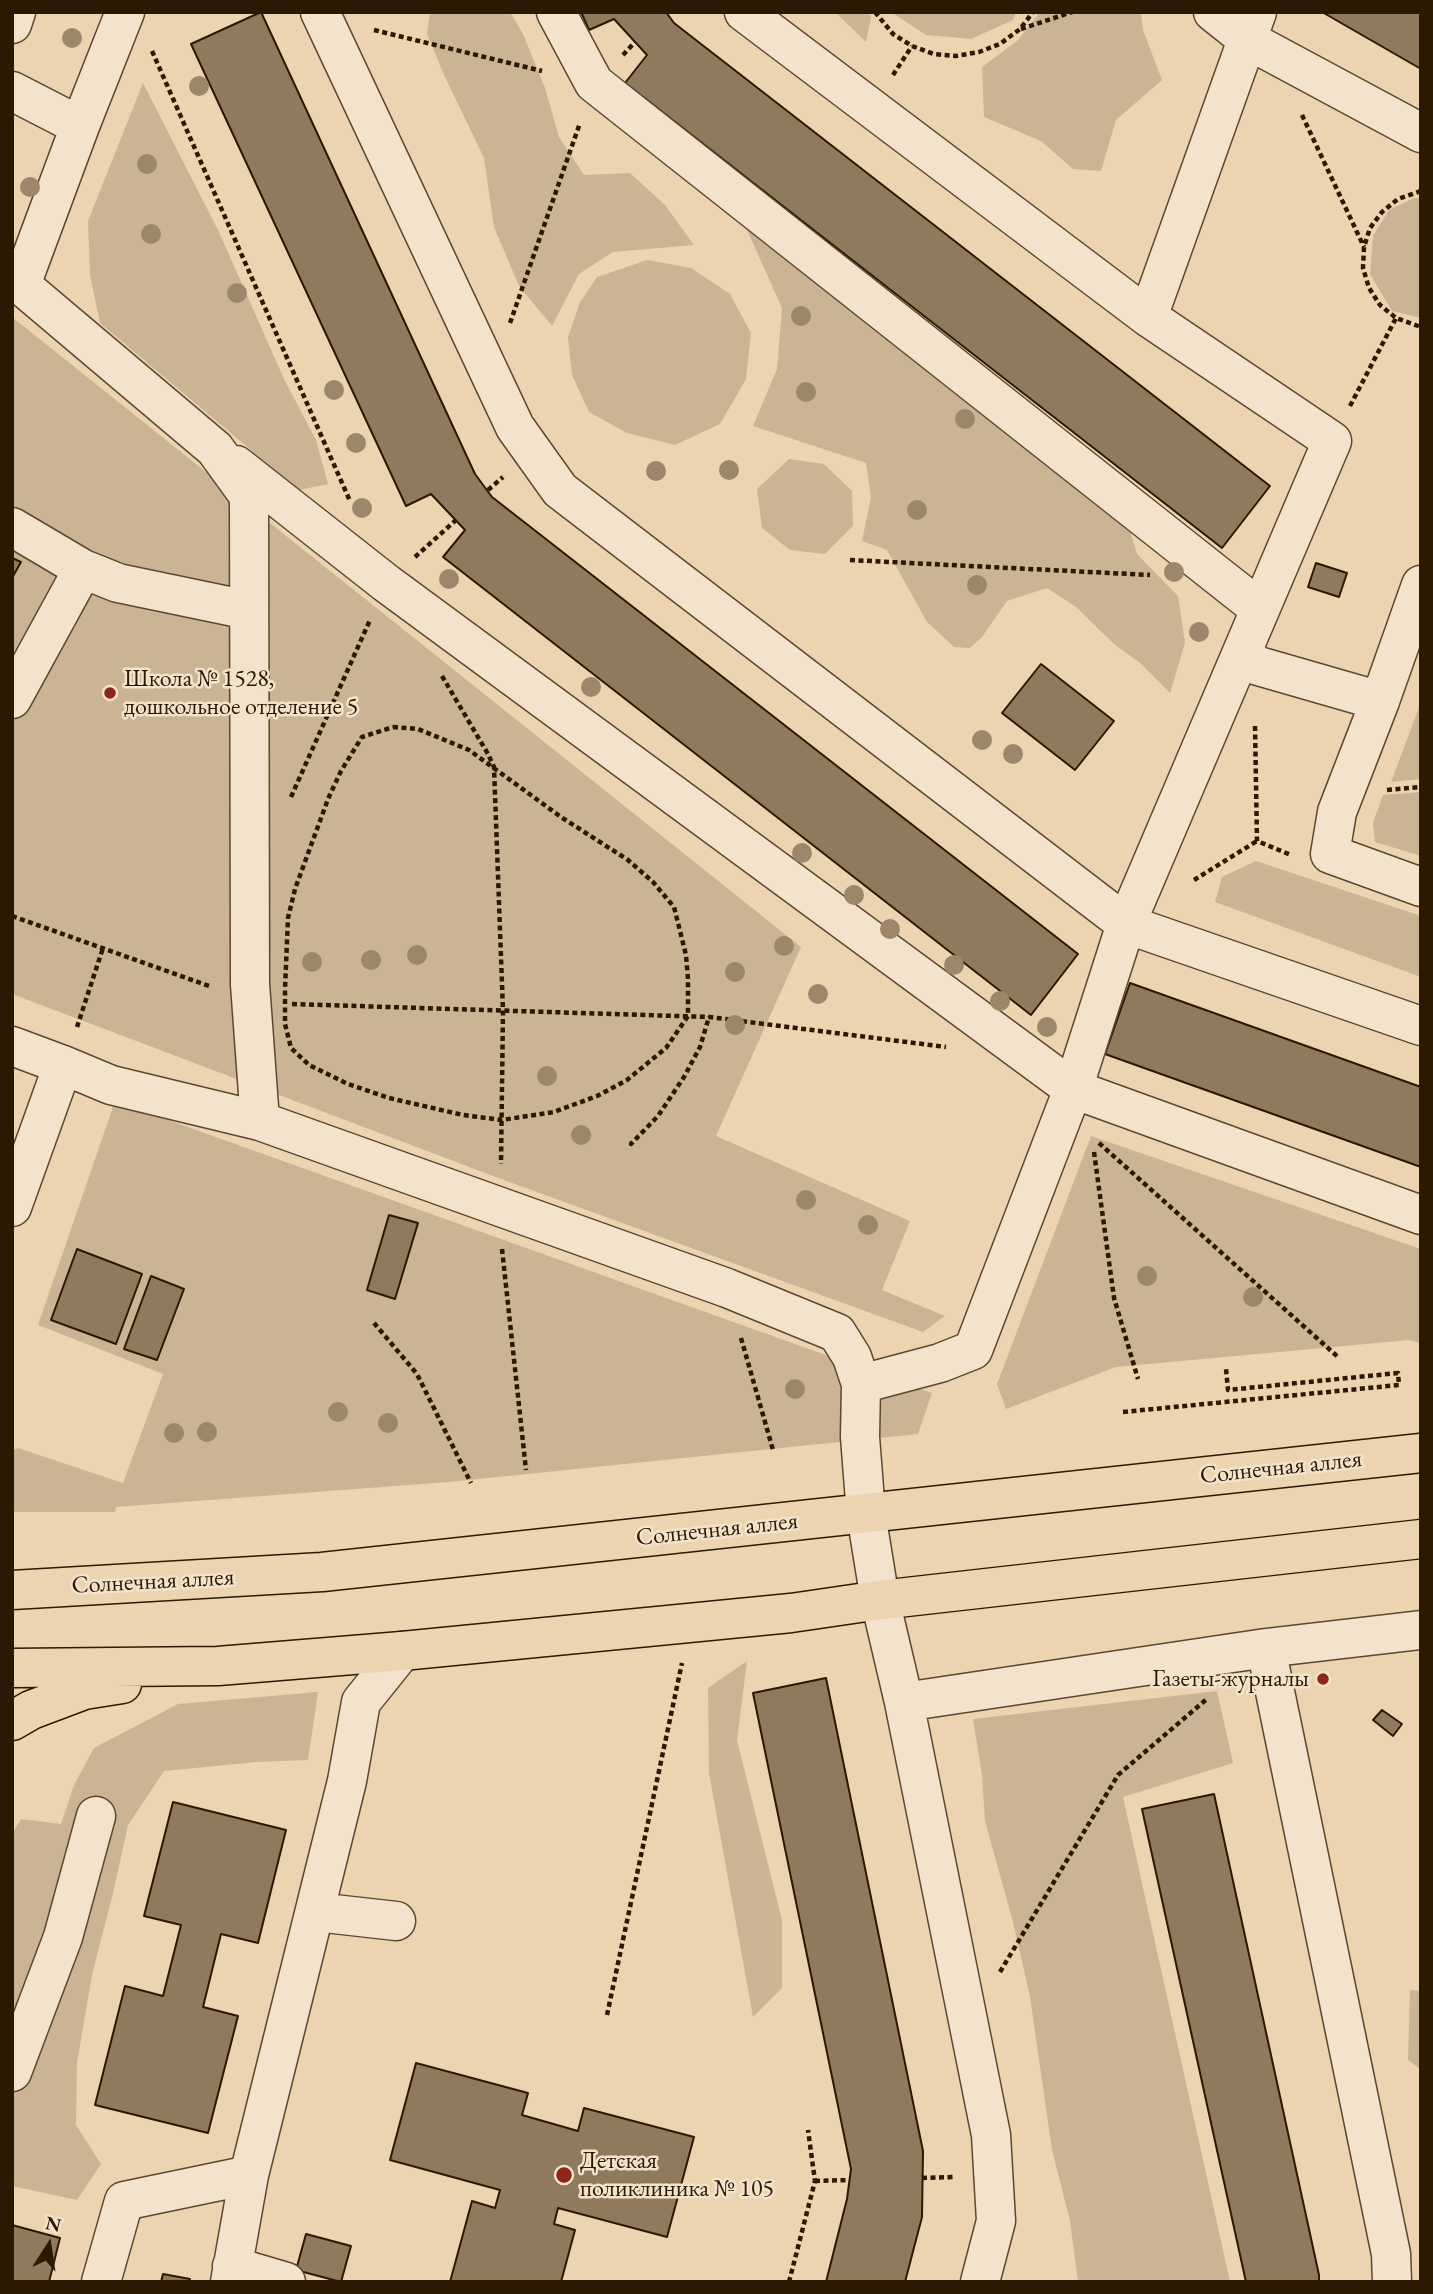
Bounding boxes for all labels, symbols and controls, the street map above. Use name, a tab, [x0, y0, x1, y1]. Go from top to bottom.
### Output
place label: Школа № 1528, дошкольное отделение 5	[124, 665, 358, 721]
marker: Школа № 1528, дошкольное отделение 5	[102, 685, 118, 701]
street label: Солнечная аллея	[1199, 1445, 1363, 1491]
street label: Солнечная аллея	[635, 1507, 799, 1553]
street label: Солнечная аллея	[71, 1563, 235, 1601]
place label: Газеты-журналы	[1152, 1665, 1309, 1693]
marker: Газеты-журналы	[1315, 1671, 1331, 1687]
place label: Детская поликлиника № 105	[580, 2147, 774, 2203]
marker: Детская поликлиника № 105	[554, 2165, 574, 2185]
north arrow	[14, 2210, 84, 2280]
text: N	[43, 2210, 64, 2238]

